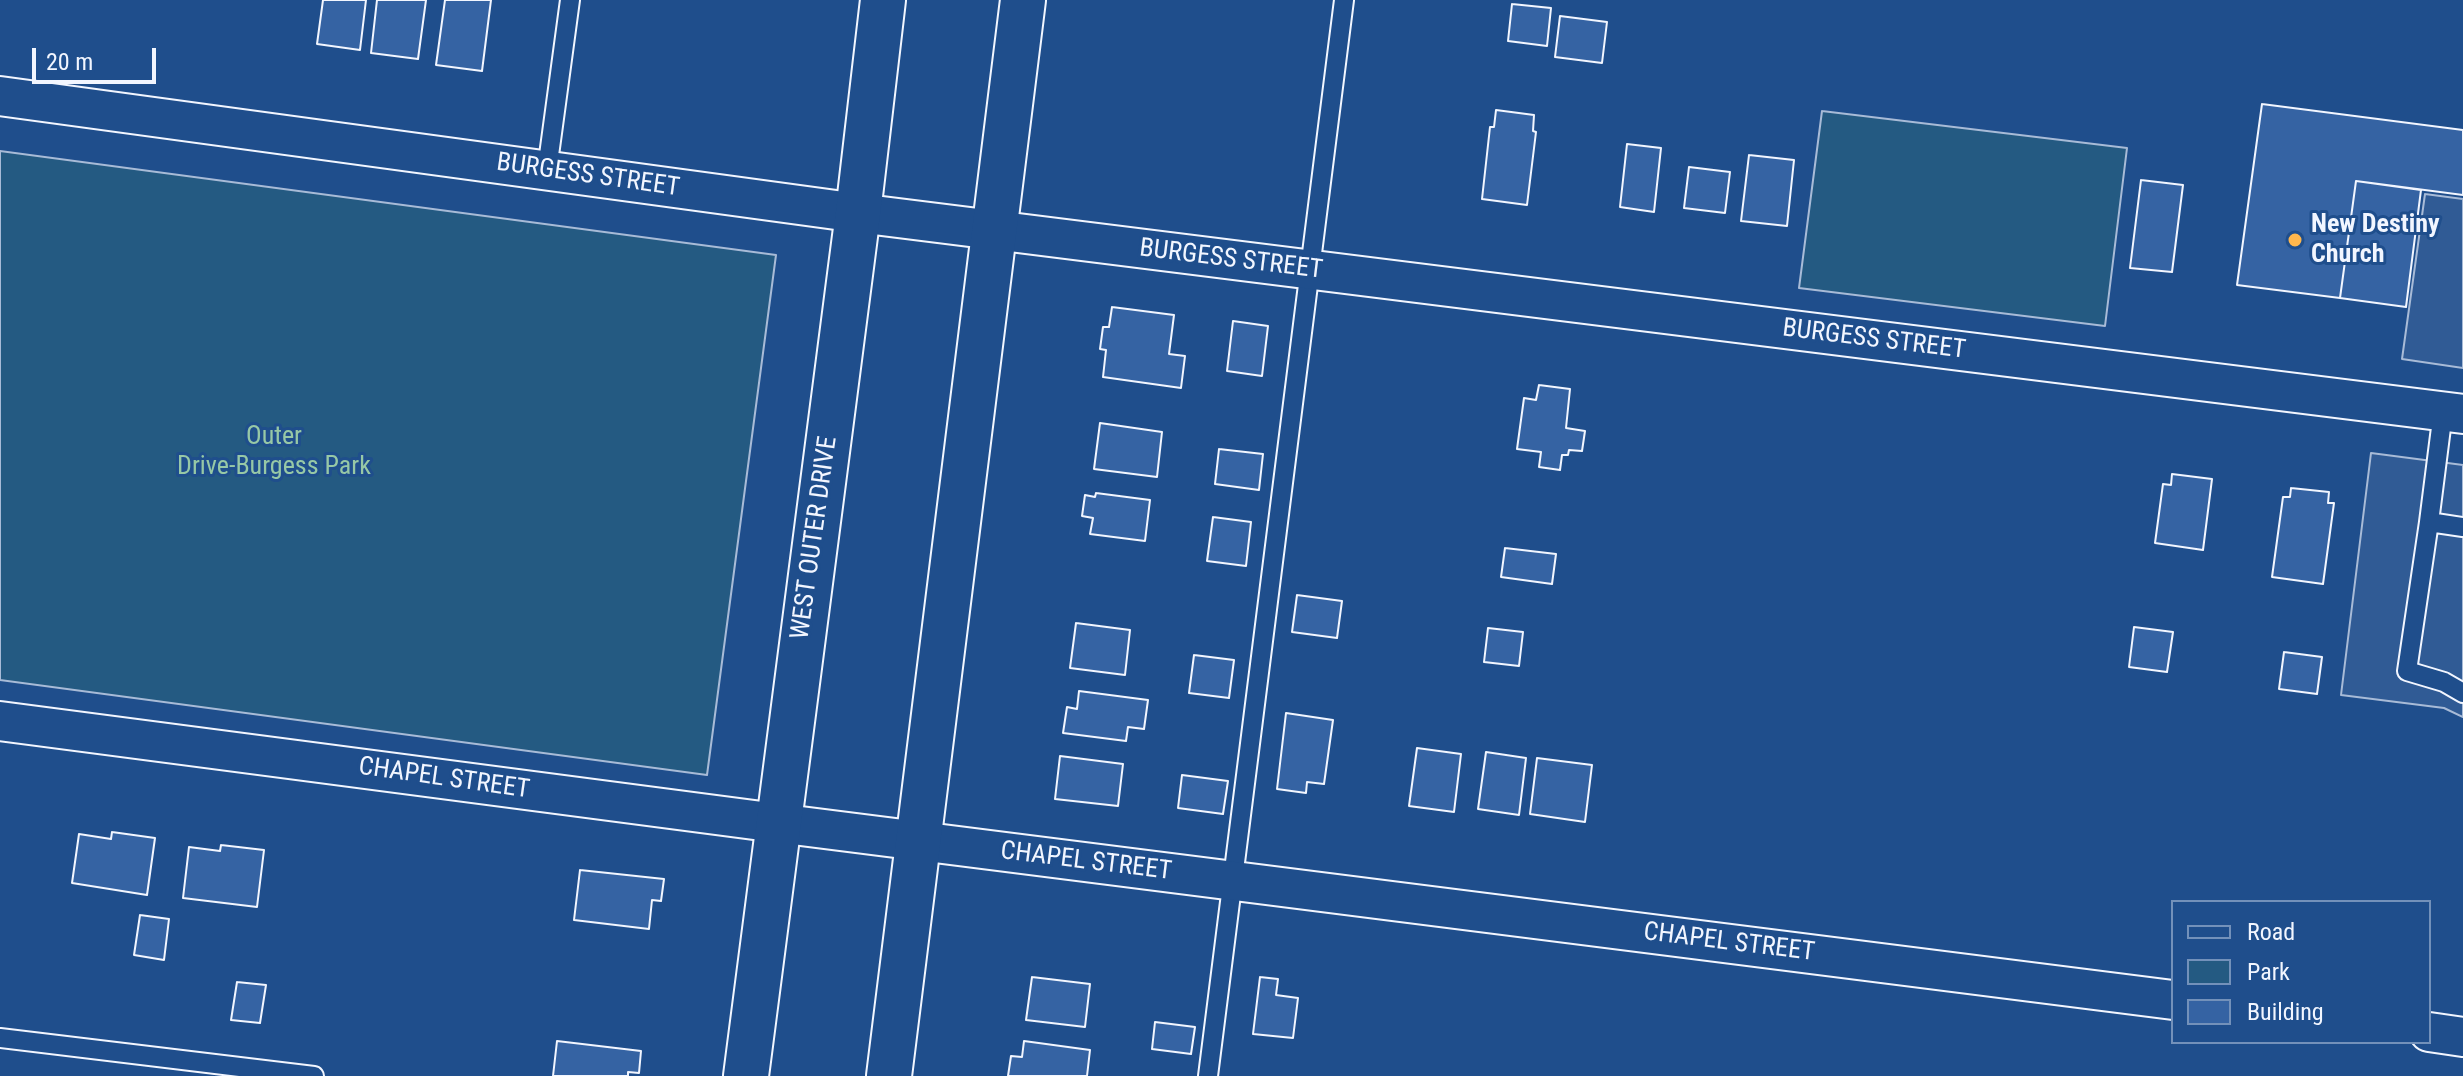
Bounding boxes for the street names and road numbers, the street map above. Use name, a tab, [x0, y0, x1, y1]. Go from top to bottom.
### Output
street label: BURGESS STREET	[495, 148, 681, 204]
street label: BURGESS STREET	[1138, 233, 1324, 287]
street label: BURGESS STREET	[1781, 313, 1967, 367]
street label: WEST OUTER DRIVE	[785, 434, 845, 642]
street label: CHAPEL STREET	[357, 752, 531, 806]
street label: CHAPEL STREET	[999, 836, 1173, 888]
street label: CHAPEL STREET	[1642, 917, 1816, 969]

